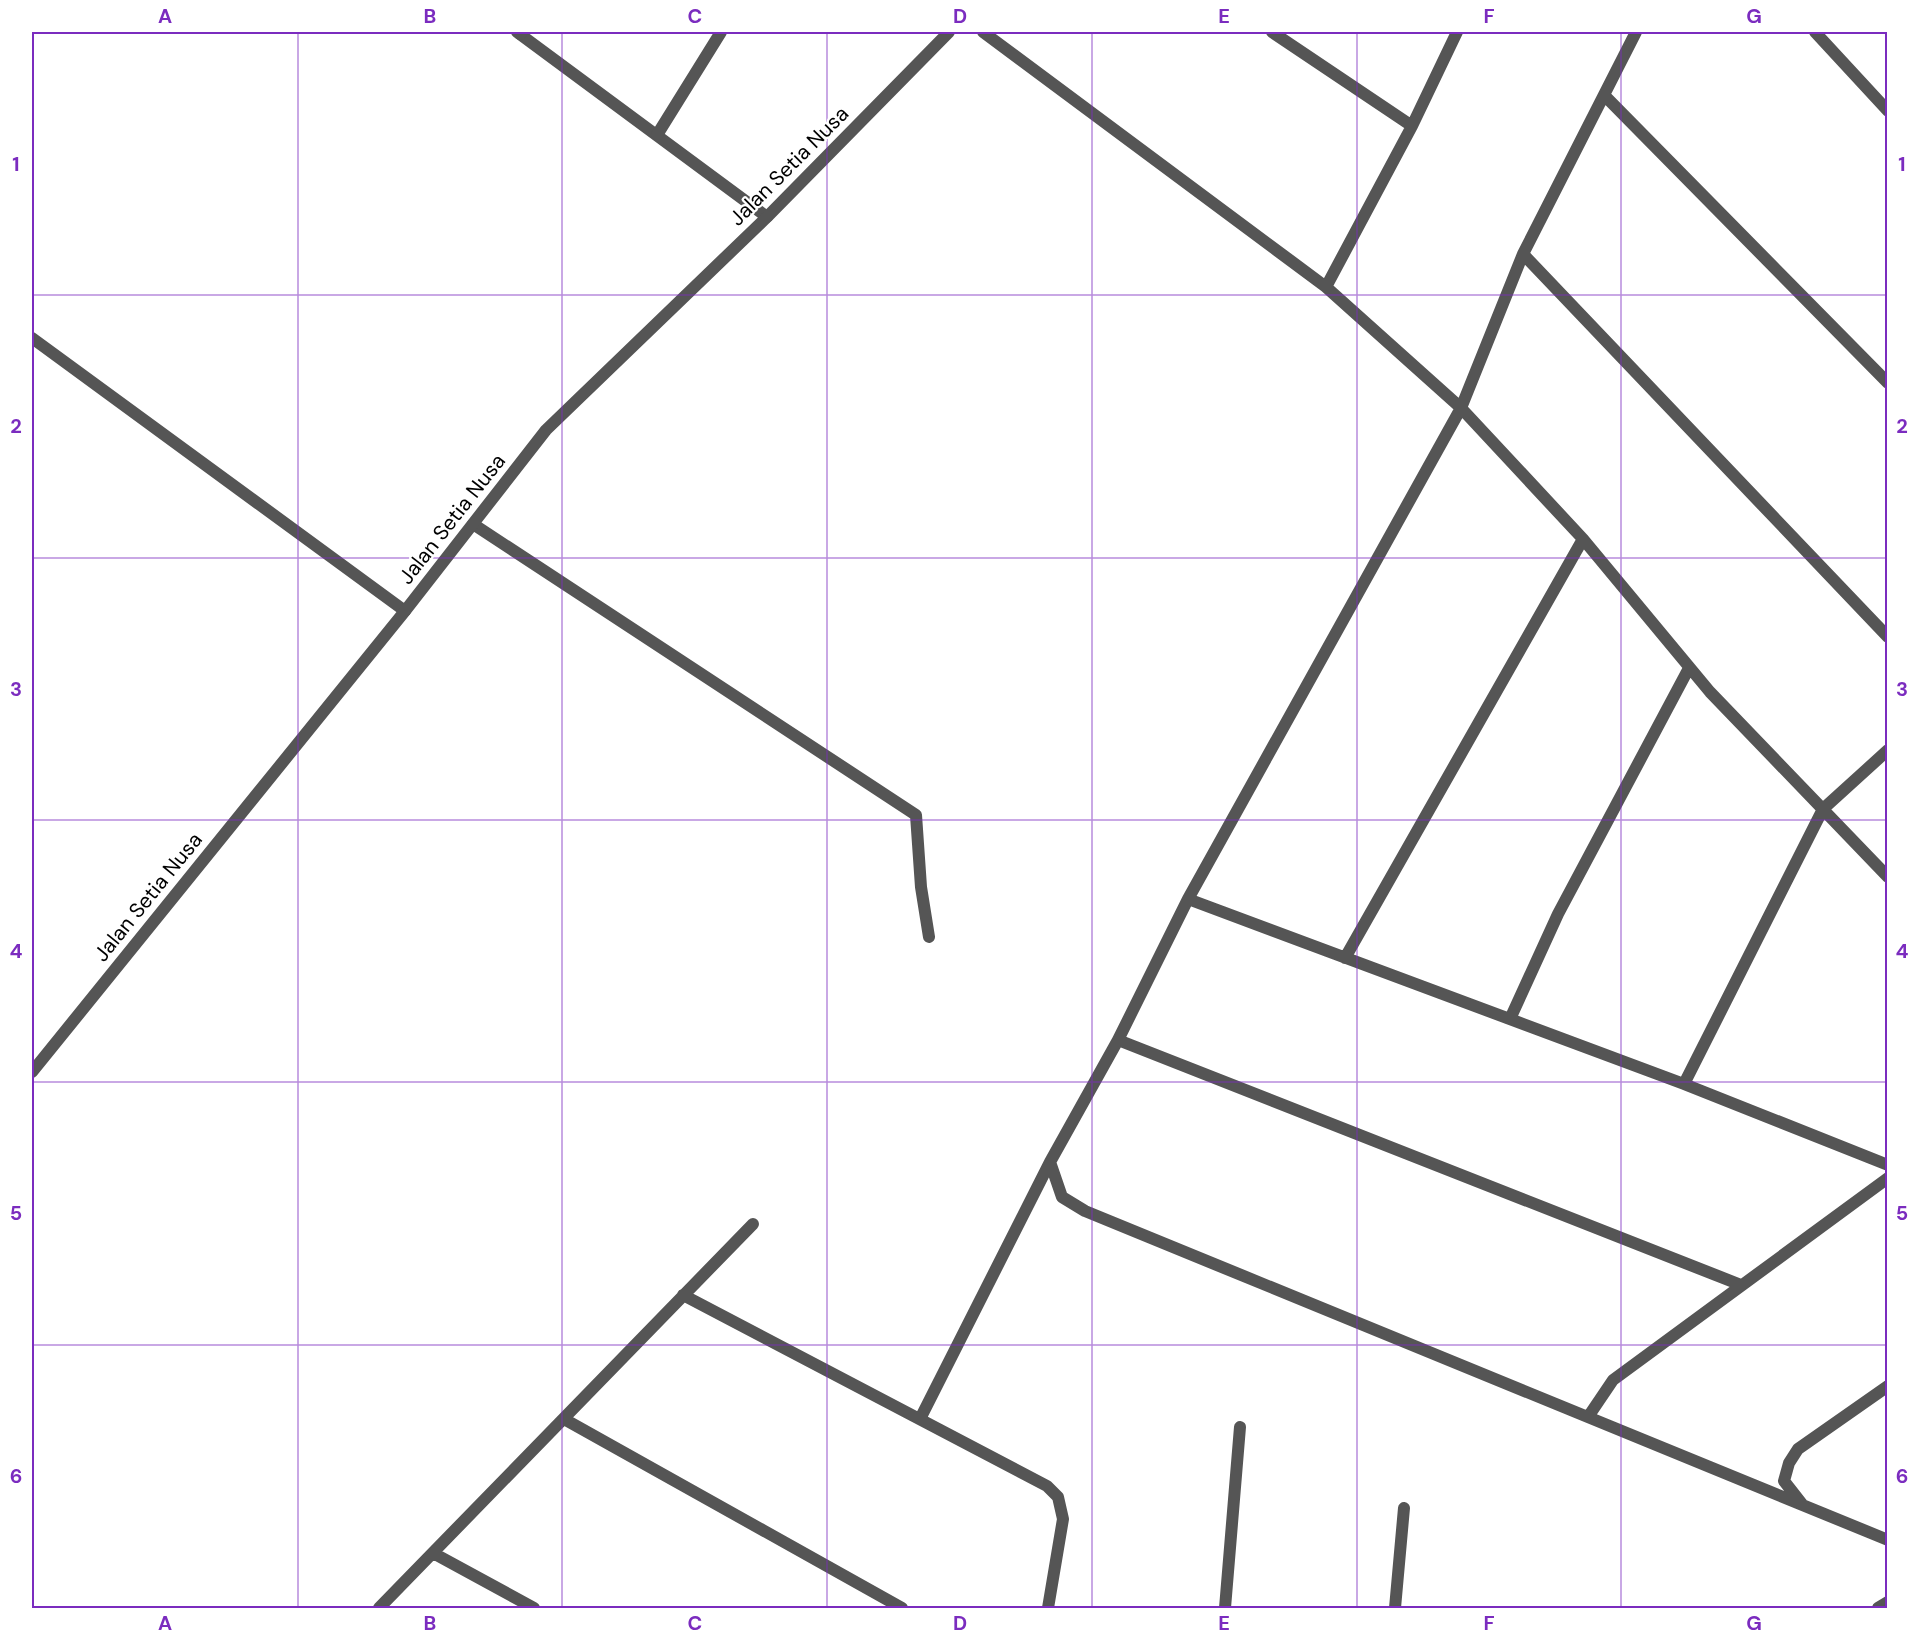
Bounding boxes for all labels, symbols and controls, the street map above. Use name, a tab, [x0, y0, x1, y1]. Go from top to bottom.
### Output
text: A	[158, 3, 172, 29]
text: B	[424, 3, 436, 29]
text: C	[688, 3, 702, 29]
text: D	[953, 3, 967, 29]
text: E	[1218, 3, 1230, 29]
text: F	[1483, 3, 1495, 29]
text: G	[1746, 3, 1762, 29]
street label: Jalan Setia Nusa	[723, 100, 855, 232]
text: 1	[12, 151, 20, 177]
text: 1	[1898, 151, 1906, 177]
text: 2	[10, 413, 22, 439]
text: 2	[1896, 413, 1908, 439]
street label: Jalan Setia Nusa	[392, 448, 512, 590]
text: 3	[10, 676, 22, 702]
text: 3	[1896, 676, 1908, 702]
street label: Jalan Setia Nusa	[87, 827, 209, 967]
text: 4	[10, 938, 23, 964]
text: 4	[1896, 938, 1909, 964]
text: 5	[10, 1200, 22, 1226]
text: 5	[1896, 1200, 1908, 1226]
text: 6	[10, 1463, 22, 1489]
text: 6	[1896, 1463, 1908, 1489]
text: A	[158, 1610, 172, 1636]
text: B	[424, 1610, 436, 1636]
text: C	[688, 1610, 702, 1636]
text: D	[953, 1610, 967, 1636]
text: E	[1218, 1610, 1230, 1636]
text: F	[1483, 1610, 1495, 1636]
text: G	[1746, 1610, 1762, 1636]

